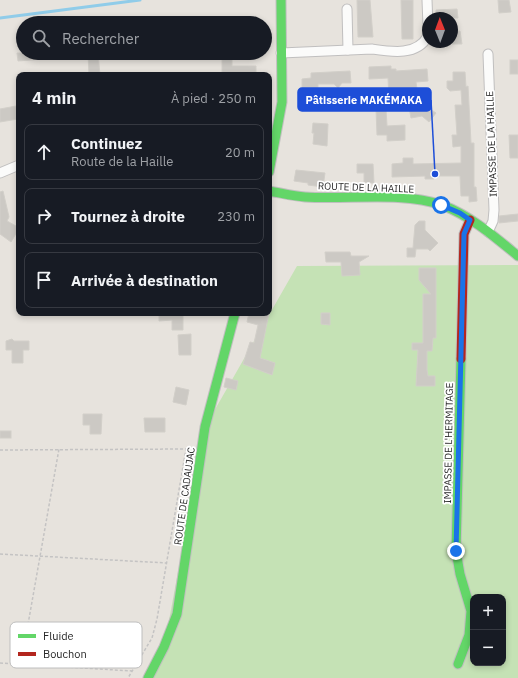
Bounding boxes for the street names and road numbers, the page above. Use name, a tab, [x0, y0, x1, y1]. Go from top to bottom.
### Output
street label: IMPASSE DE LA HAILLE	[483, 91, 500, 197]
street label: ROUTE DE LA HAILLE	[318, 179, 414, 196]
street label: IMPASSE DE L'HERMITAGE	[441, 382, 456, 504]
street label: ROUTE DE CADAUJAC	[171, 446, 198, 546]

